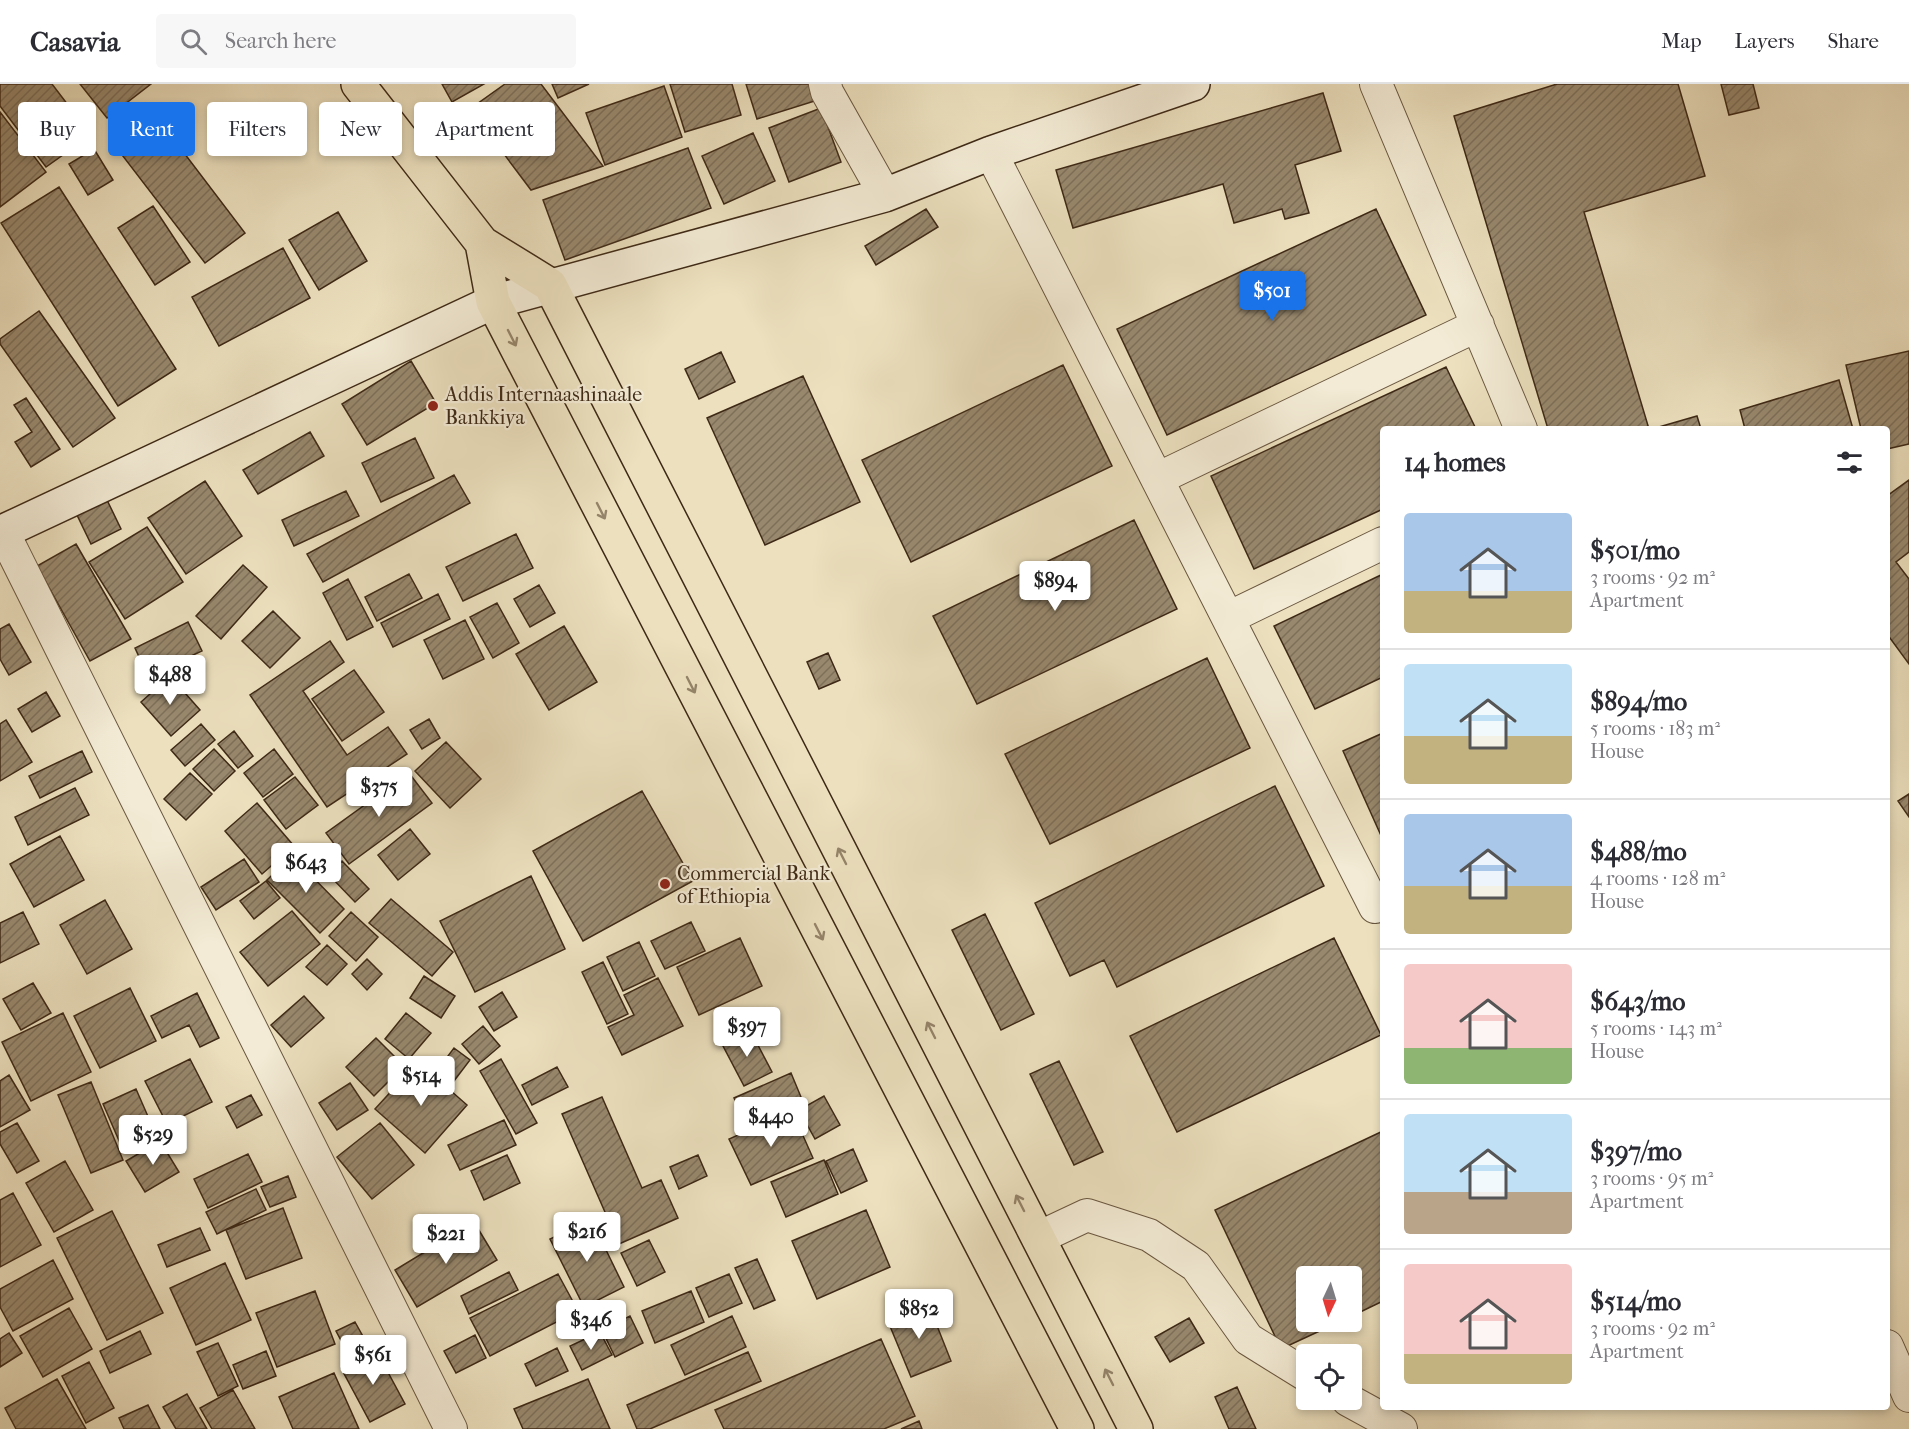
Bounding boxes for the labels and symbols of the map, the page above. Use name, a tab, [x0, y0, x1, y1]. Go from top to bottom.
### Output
pin: $501	[1236, 271, 1308, 322]
one-way arrow	[507, 329, 518, 347]
place label: Addis Internaashinaale Bankkiya	[444, 383, 642, 429]
marker: Addis Internaashinaale Bankkiya	[426, 399, 440, 413]
one-way arrow	[596, 502, 608, 520]
pin: $894	[1019, 561, 1091, 612]
pin: $488	[134, 655, 206, 706]
one-way arrow	[686, 675, 697, 693]
pin: $375	[343, 767, 415, 818]
pin: $643	[270, 843, 342, 894]
one-way arrow	[836, 848, 848, 866]
place label: Commercial Bank of Ethiopia	[677, 862, 831, 908]
marker: Commercial Bank of Ethiopia	[658, 877, 672, 891]
one-way arrow	[814, 923, 826, 941]
pin: $397	[711, 1007, 783, 1058]
one-way arrow	[925, 1021, 936, 1039]
pin: $514	[385, 1056, 457, 1107]
pin: $440	[735, 1097, 807, 1148]
pin: $529	[117, 1115, 189, 1166]
one-way arrow	[1014, 1195, 1025, 1213]
pin: $216	[551, 1212, 623, 1263]
pin: $221	[410, 1214, 482, 1265]
north arrow	[1296, 1266, 1362, 1332]
pin: $852	[883, 1289, 955, 1340]
pin: $346	[555, 1300, 627, 1351]
pin: $561	[337, 1335, 409, 1386]
one-way arrow	[1103, 1369, 1115, 1386]

